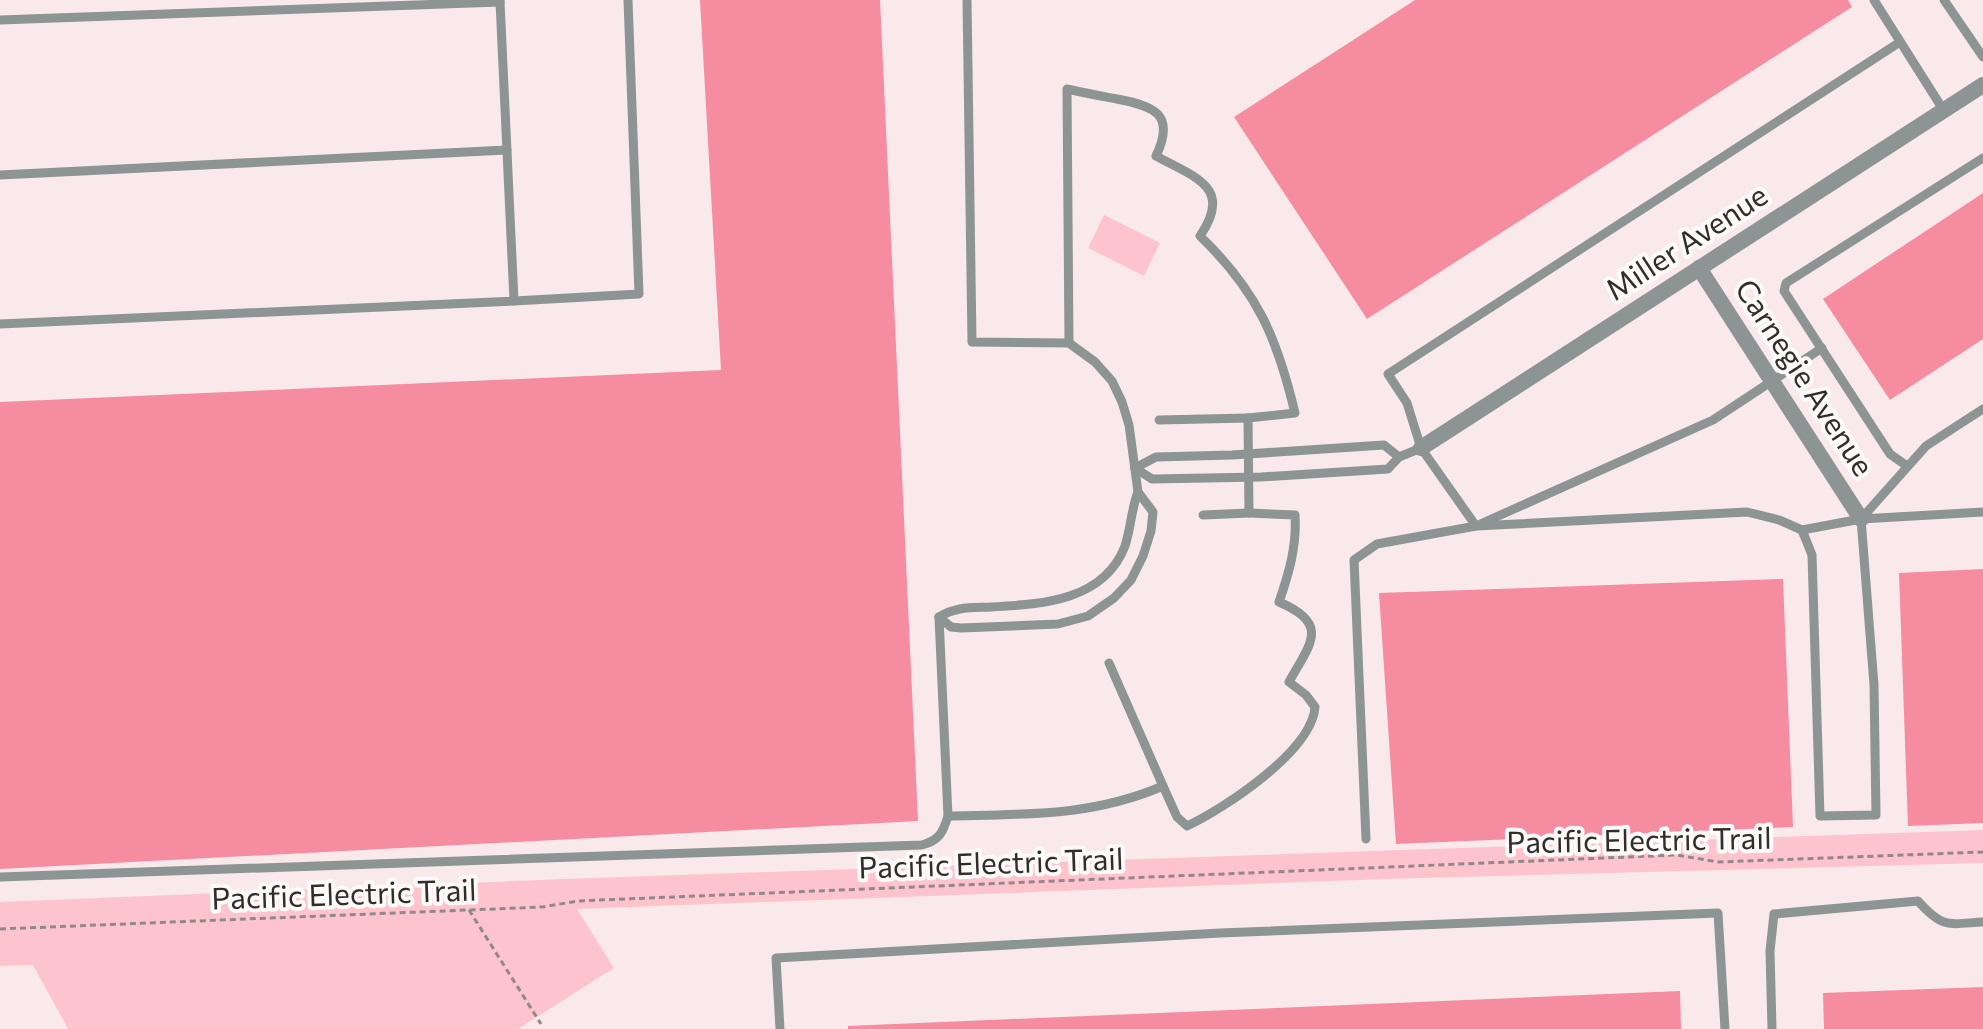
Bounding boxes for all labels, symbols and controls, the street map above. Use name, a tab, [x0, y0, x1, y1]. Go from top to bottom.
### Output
street label: Miller Avenue	[1598, 175, 1773, 307]
street label: Carnegie Avenue	[1729, 271, 1883, 482]
street label: Pacific Electric Trail	[1506, 818, 1772, 859]
street label: Pacific Electric Trail	[858, 838, 1124, 885]
street label: Pacific Electric Trail	[211, 869, 477, 916]

